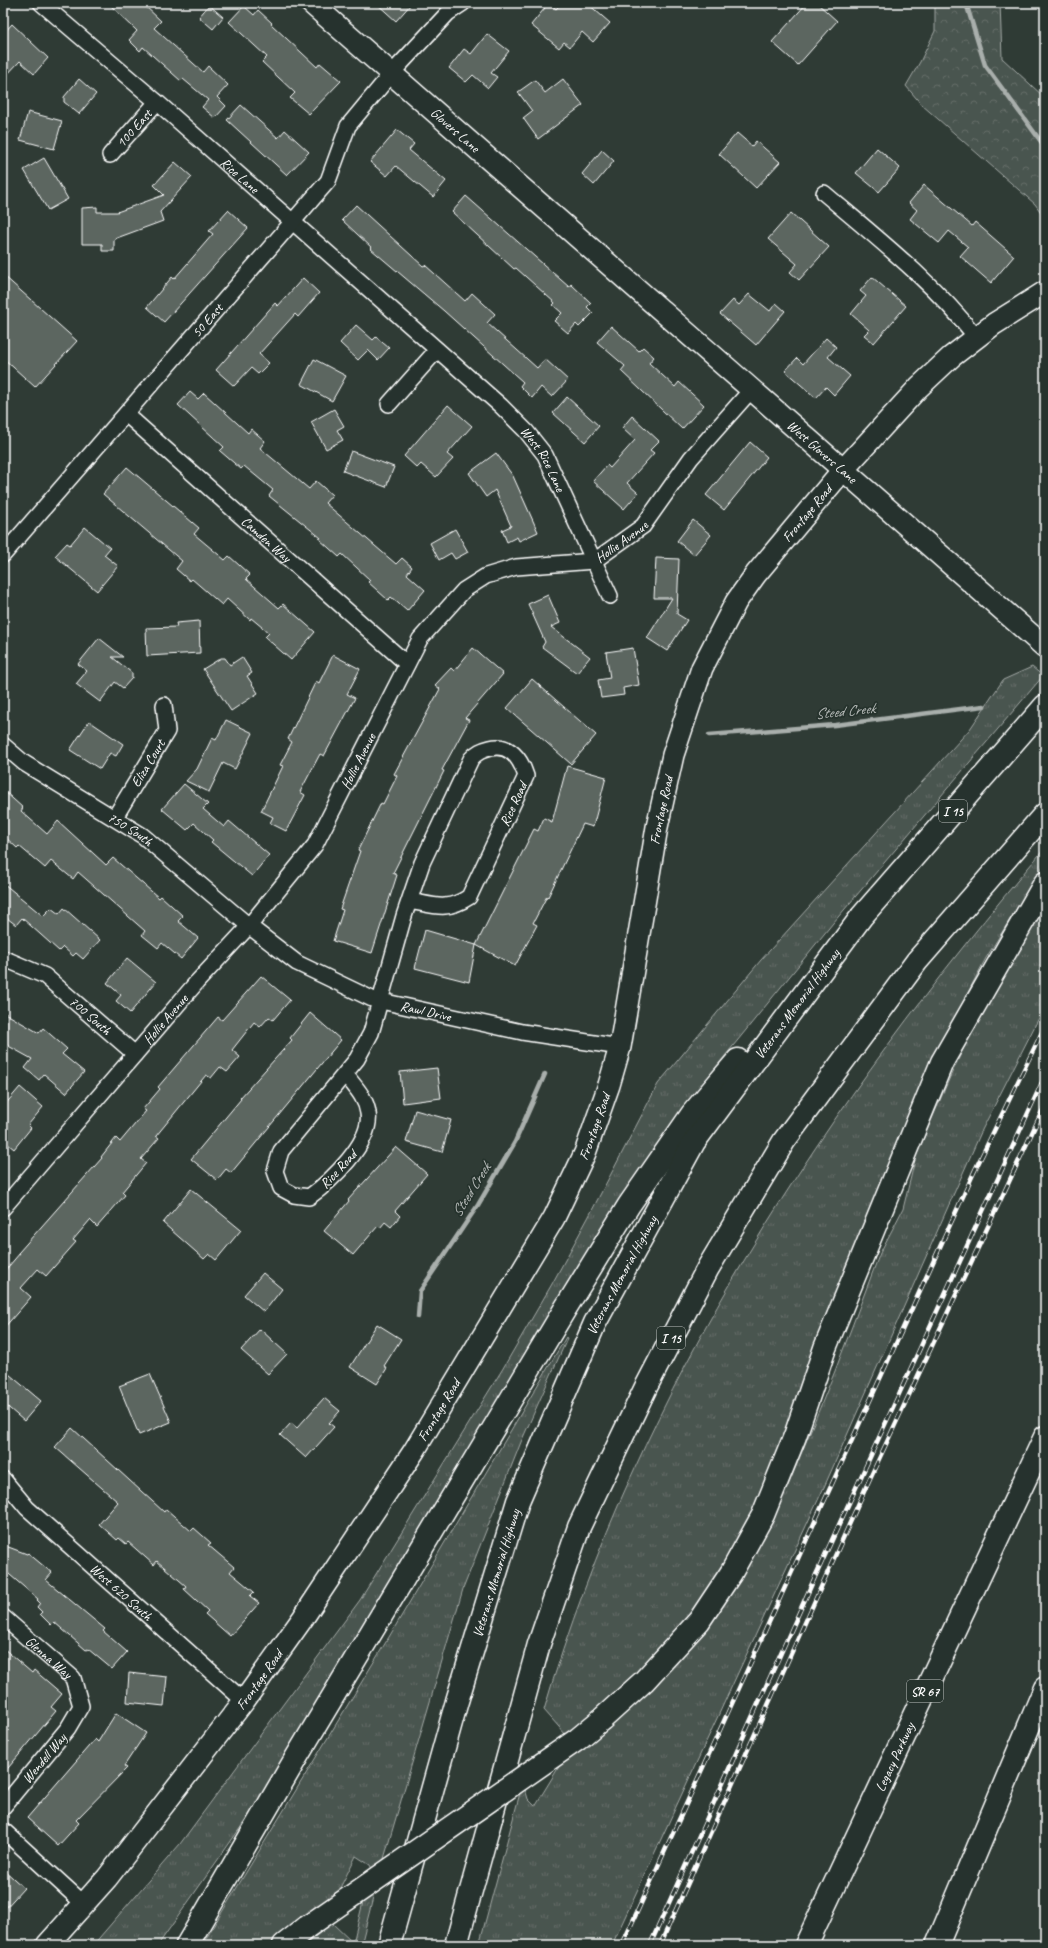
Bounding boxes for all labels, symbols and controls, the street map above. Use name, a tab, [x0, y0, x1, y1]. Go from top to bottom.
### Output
street label: Glovers Lane	[427, 104, 484, 157]
street label: 100 East	[113, 105, 157, 151]
street label: Rice Lane	[217, 154, 263, 198]
street label: 50 East	[188, 299, 227, 341]
street label: West Glovers Lane	[783, 417, 861, 488]
street label: West Rice Lane	[517, 423, 569, 496]
street label: Frontage Road	[778, 480, 837, 546]
street label: Camden Way	[238, 513, 295, 567]
street label: Hollie Avenue	[592, 517, 653, 566]
water label: Steed Creek	[814, 699, 878, 724]
street label: Hollie Avenue	[337, 729, 380, 792]
street label: Eliza Court	[127, 735, 170, 790]
street label: Frontage Road	[646, 772, 678, 846]
street label: Rice Road	[496, 777, 532, 829]
road number: I 15	[939, 800, 967, 822]
street label: 750 South	[105, 809, 157, 850]
street label: Veterans Memorial Highway	[751, 945, 844, 1062]
street label: Hollie Avenue	[139, 990, 193, 1048]
street label: 700 South	[66, 993, 115, 1039]
street label: Rawl Drive	[399, 997, 454, 1025]
street label: Frontage Road	[575, 1089, 615, 1163]
street label: Rice Road	[316, 1145, 362, 1192]
water label: Steed Creek	[448, 1158, 497, 1221]
street label: Veterans Memorial Highway	[583, 1212, 662, 1337]
road number: I 15	[657, 1327, 685, 1349]
street label: Frontage Road	[414, 1374, 465, 1444]
street label: Veterans Memorial Highway	[469, 1506, 524, 1639]
street label: West 620 South	[86, 1560, 156, 1625]
street label: Glenna Way	[22, 1633, 76, 1683]
street label: Frontage Road	[233, 1645, 288, 1713]
road number: SR 67	[907, 1680, 943, 1702]
street label: Legacy Parkway	[872, 1719, 919, 1794]
street label: Wendell Way	[19, 1729, 71, 1787]

